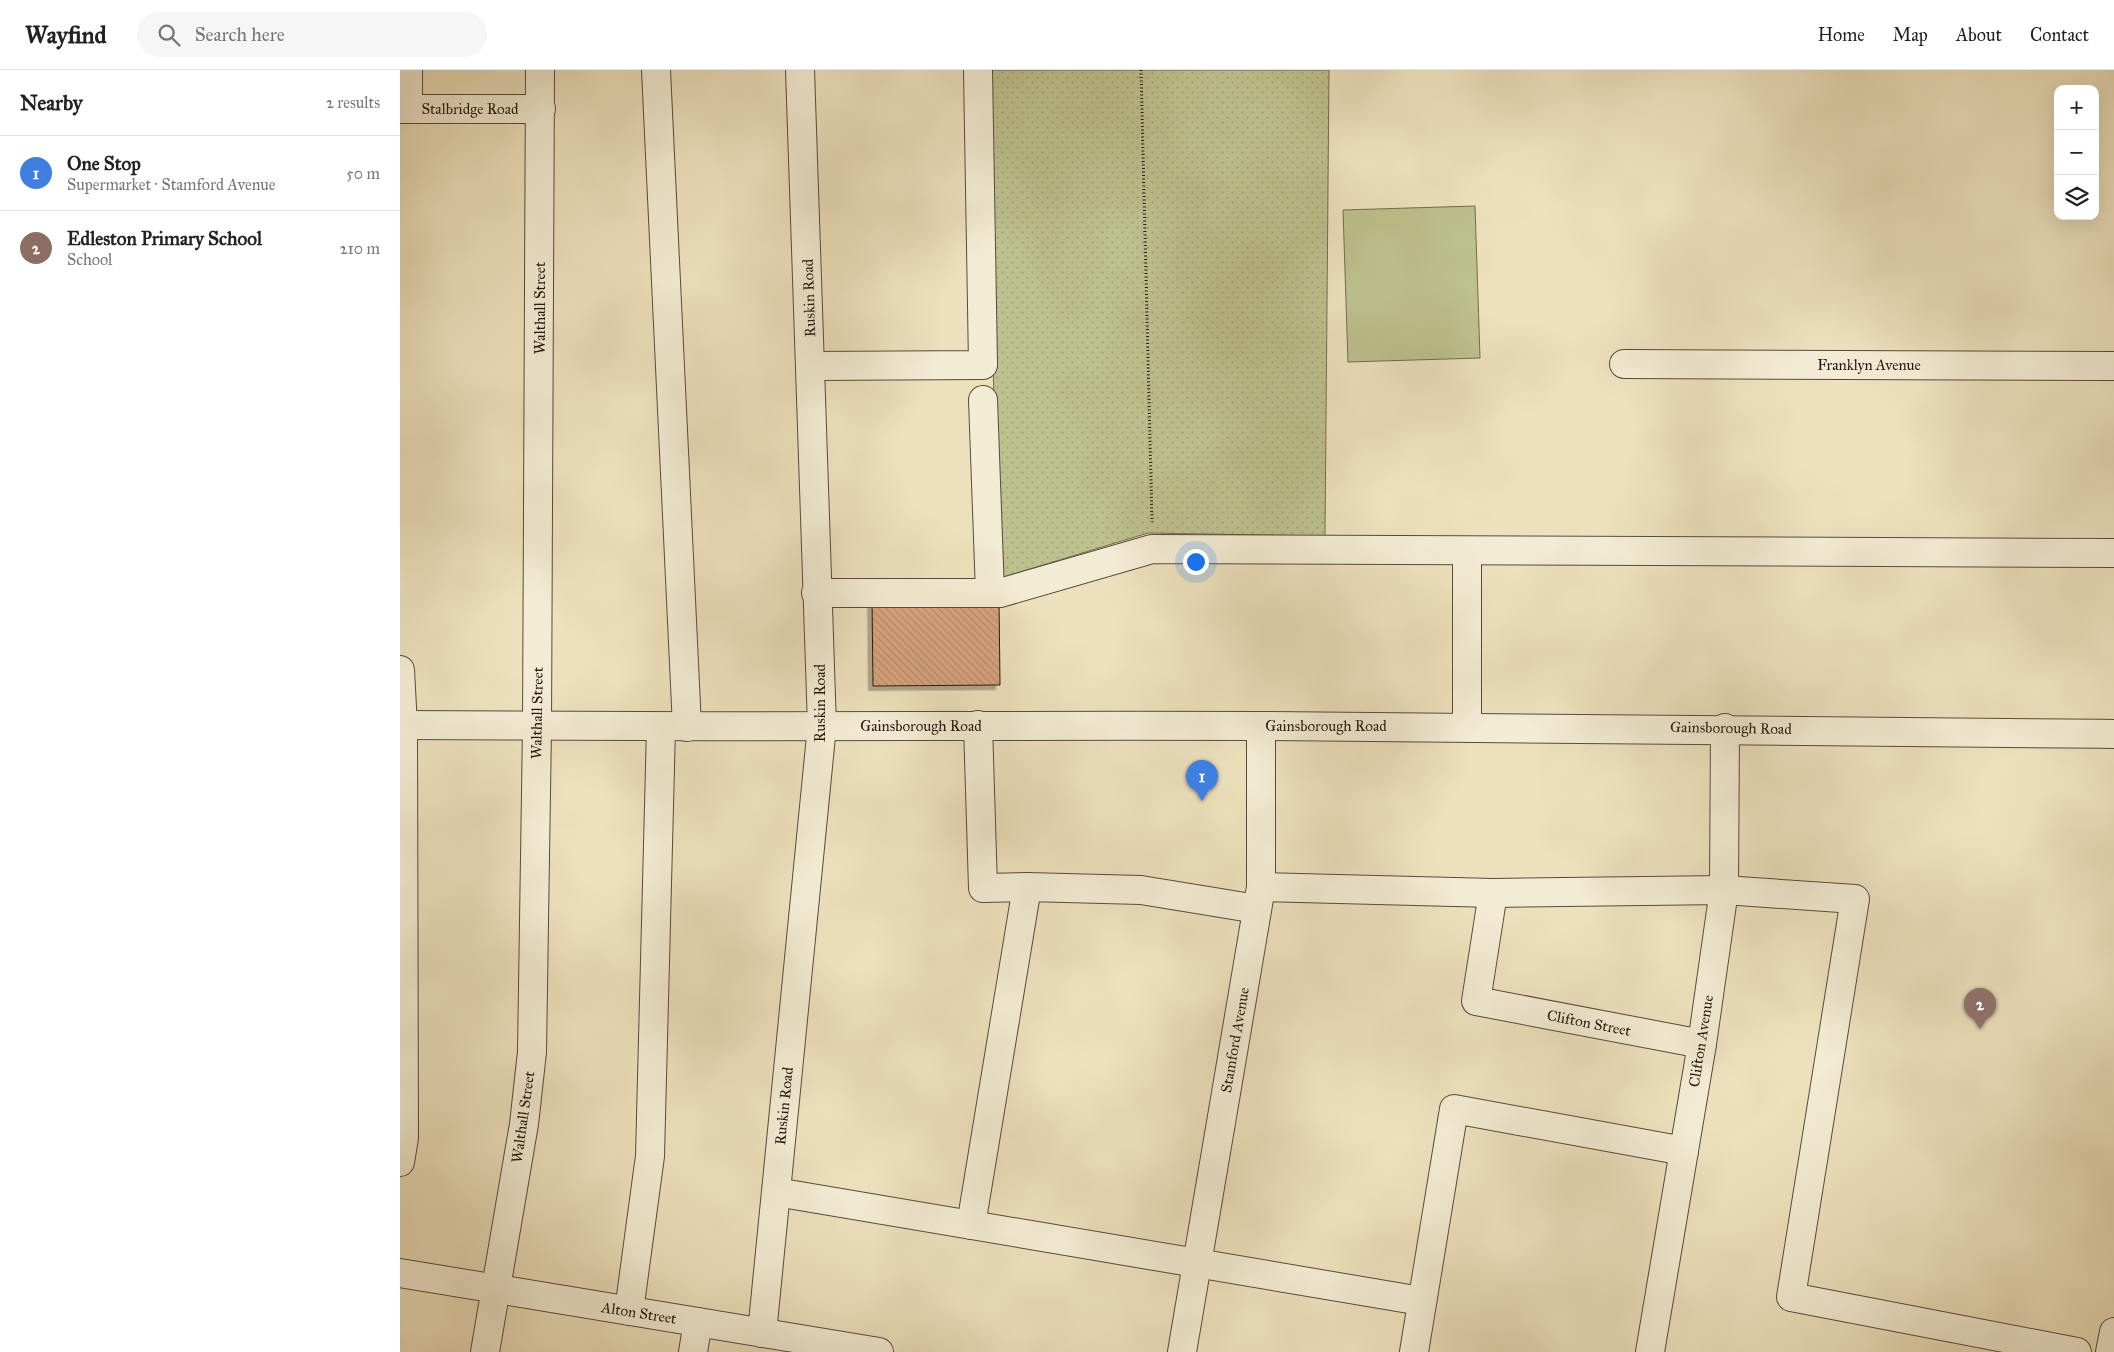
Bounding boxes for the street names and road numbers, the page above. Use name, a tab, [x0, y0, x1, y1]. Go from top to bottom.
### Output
street label: Stalbridge Road	[421, 100, 519, 118]
street label: Ruskin Road	[799, 258, 819, 337]
street label: Walthall Street	[531, 261, 549, 354]
street label: Franklyn Avenue	[1817, 356, 1921, 374]
street label: Ruskin Road	[811, 663, 829, 742]
street label: Walthall Street	[527, 666, 547, 759]
street label: Gainsborough Road	[860, 717, 982, 735]
street label: Gainsborough Road	[1265, 717, 1387, 735]
street label: Gainsborough Road	[1670, 718, 1792, 738]
street label: Stamford Avenue	[1217, 986, 1253, 1094]
street label: Clifton Avenue	[1685, 994, 1717, 1088]
street label: Clifton Street	[1546, 1006, 1633, 1040]
street label: Ruskin Road	[771, 1066, 797, 1146]
street label: Walthall Street	[508, 1069, 538, 1164]
street label: Alton Street	[599, 1298, 678, 1328]

